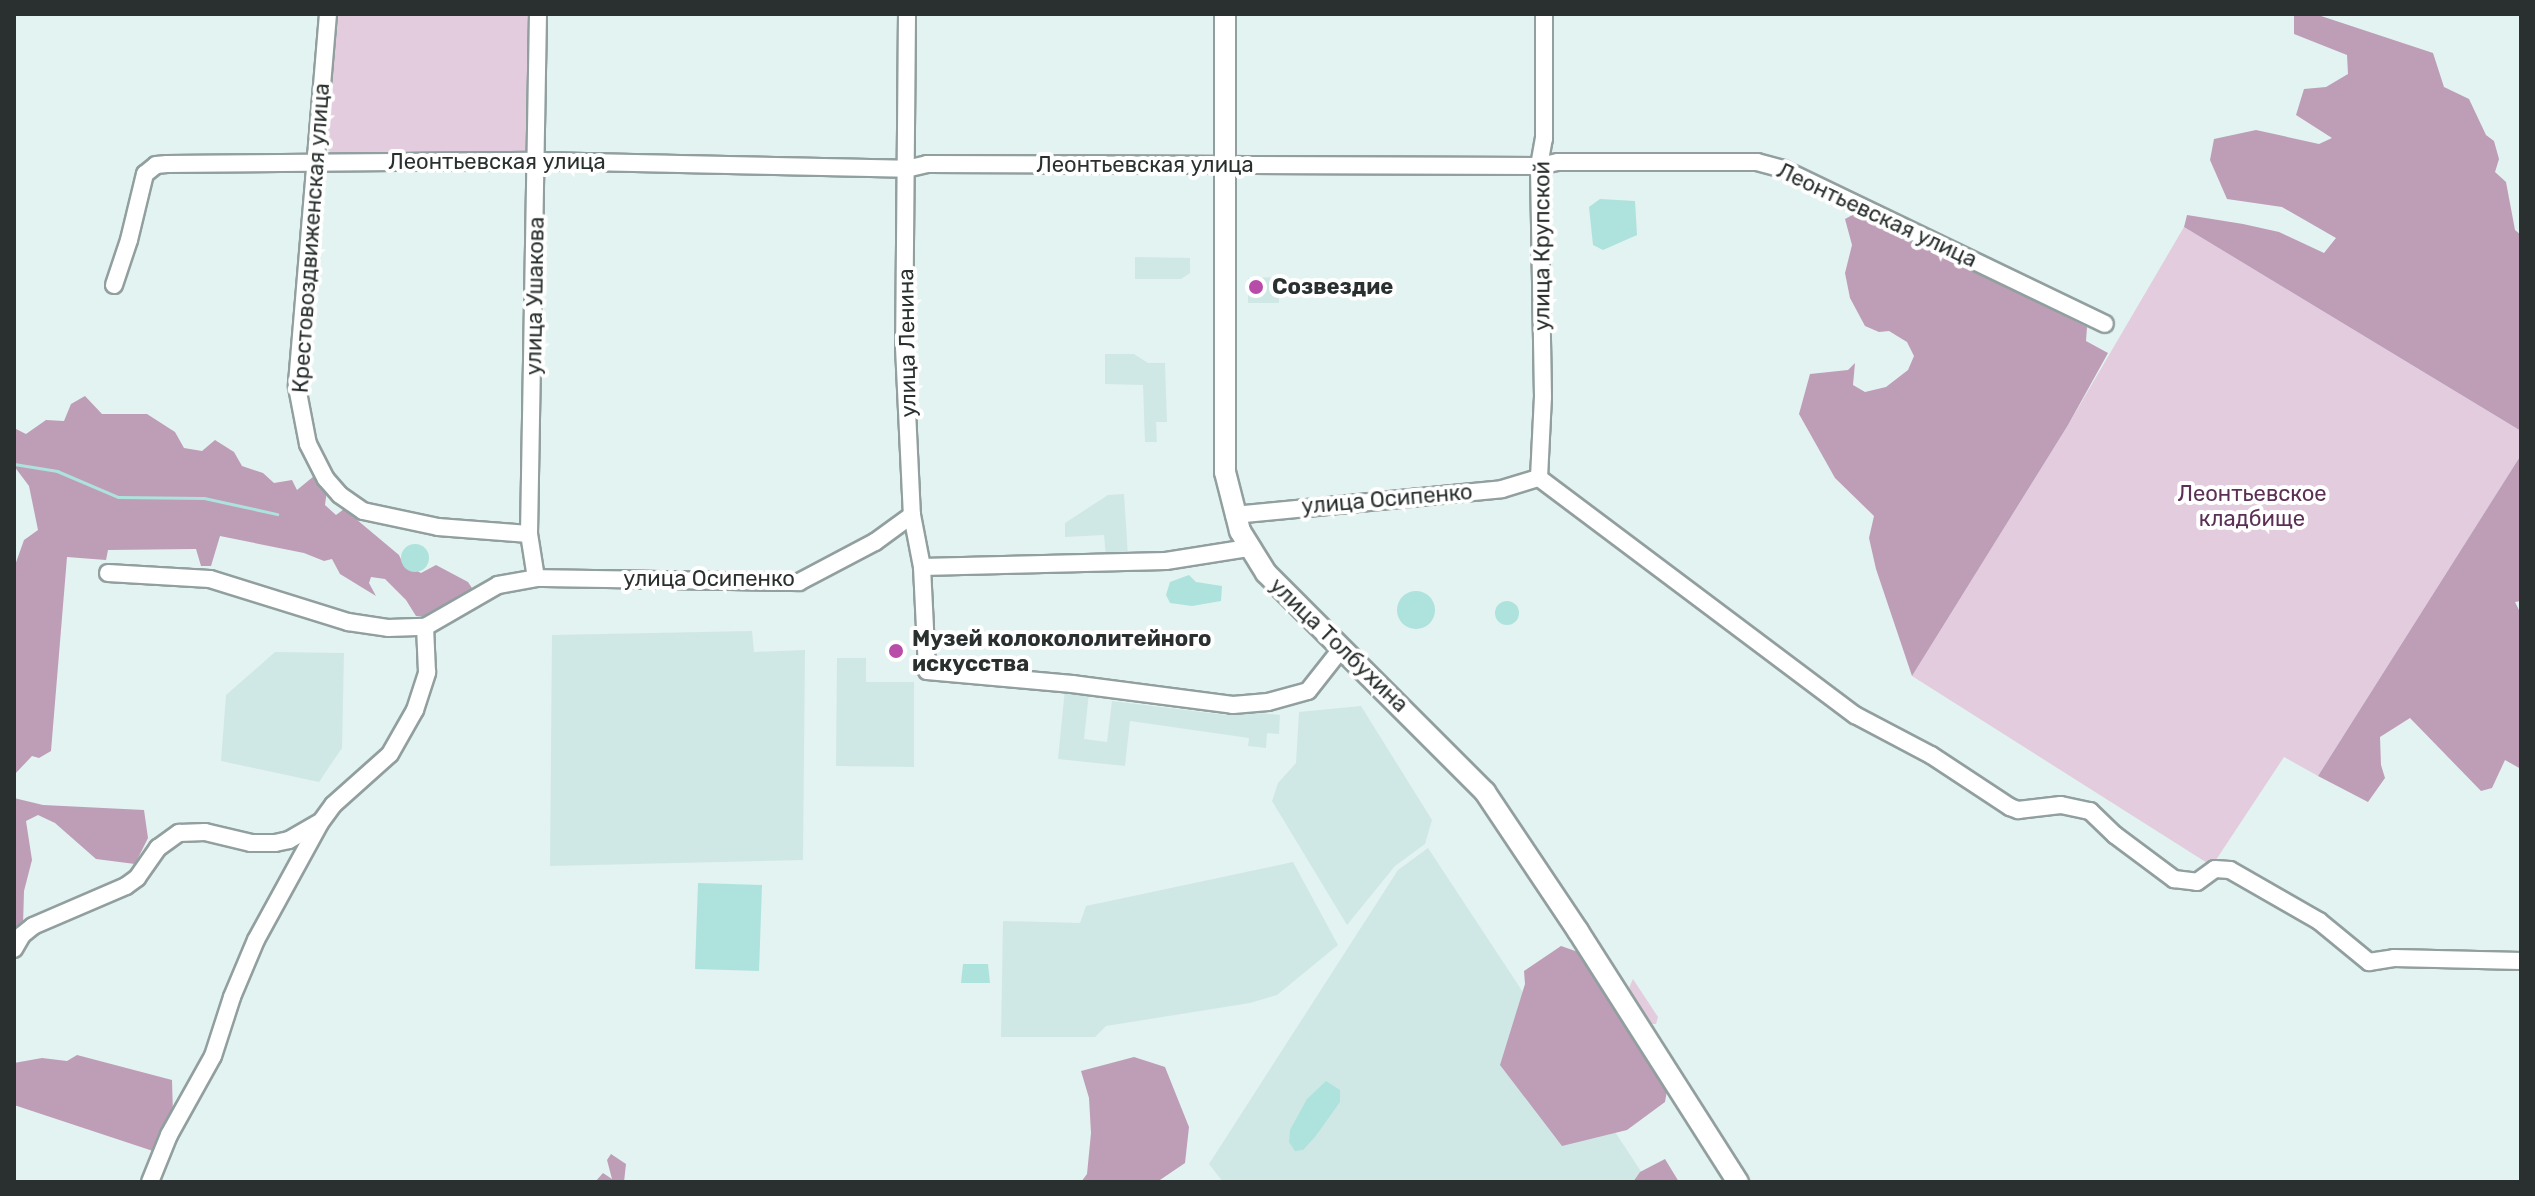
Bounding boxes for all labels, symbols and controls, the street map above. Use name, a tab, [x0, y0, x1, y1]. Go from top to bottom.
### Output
street label: Крестовоздвиженская улица	[287, 82, 335, 394]
street label: Леонтьевская улица	[388, 149, 606, 175]
street label: Леонтьевская улица	[1036, 152, 1254, 178]
street label: Леонтьевская улица	[1773, 157, 1981, 273]
street label: улица Крупской	[1529, 161, 1555, 331]
street label: улица Ушакова	[520, 216, 550, 376]
street label: улица Ленина	[893, 268, 921, 418]
place label: Созвездие	[1272, 274, 1393, 300]
marker: Созвездие	[1247, 278, 1265, 296]
street label: улица Осипенко	[1300, 478, 1474, 520]
park label: Леонтьевское кладбище	[2177, 480, 2327, 532]
street label: улица Осипенко	[623, 566, 795, 592]
street label: улица Толбухина	[1264, 572, 1414, 718]
place label: Музей колокололитейного искусства	[912, 625, 1212, 676]
marker: Музей колокололитейного искусства	[887, 642, 905, 660]

